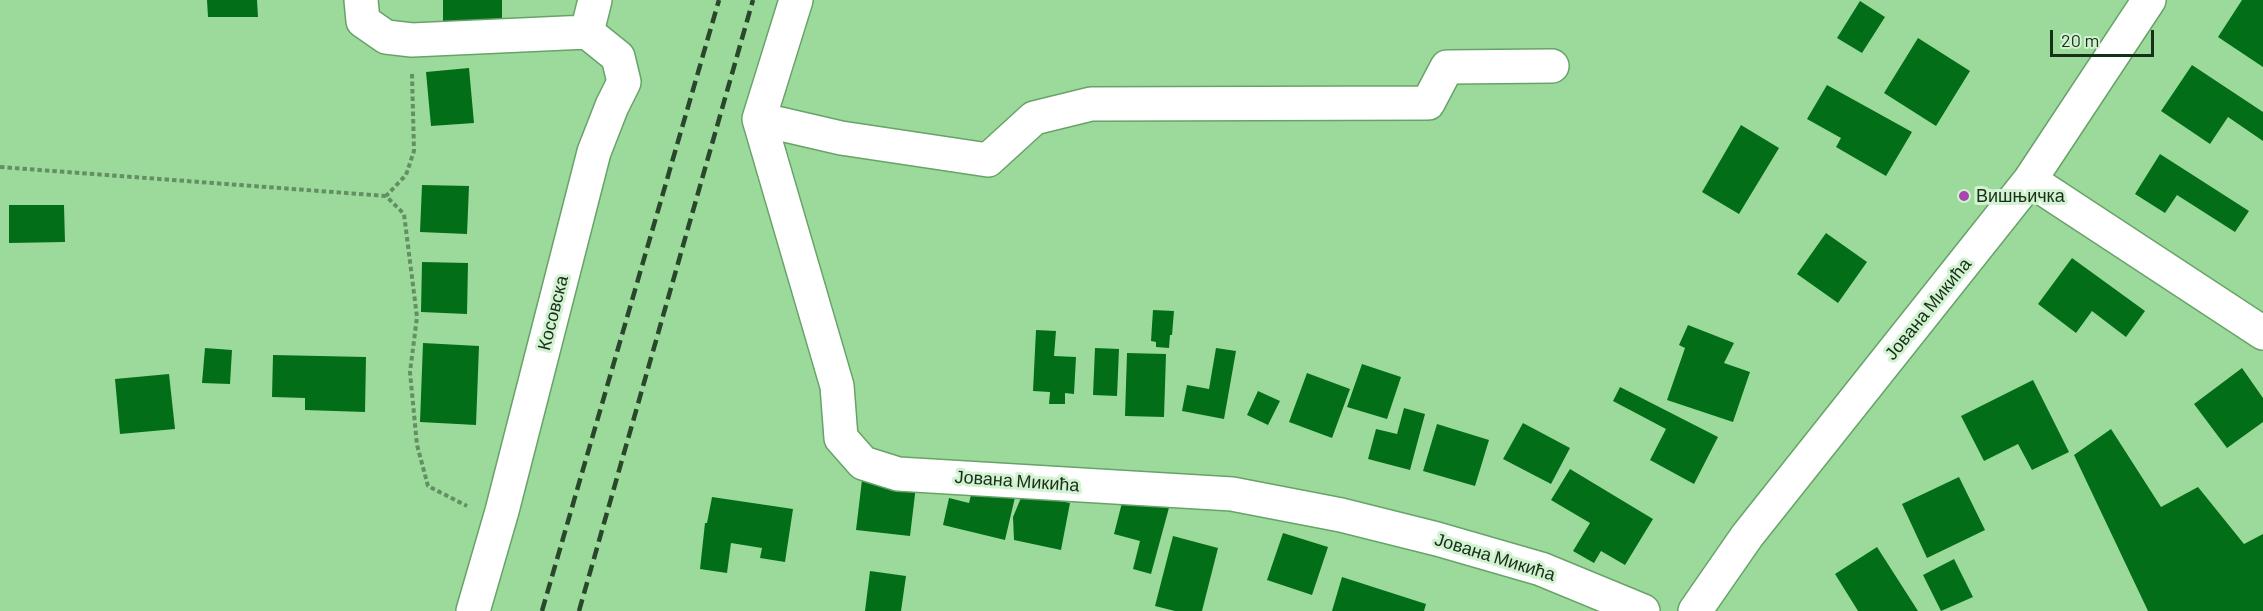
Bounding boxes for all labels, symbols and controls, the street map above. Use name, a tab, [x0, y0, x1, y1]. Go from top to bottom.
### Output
scale bar	[2053, 18, 2156, 56]
text: 20 m	[2061, 29, 2099, 51]
place label: Вишњичка	[1976, 185, 2065, 207]
marker: Вишњичка	[1957, 189, 1971, 203]
street label: Јована Микића	[1880, 254, 1976, 364]
street label: Косовска	[533, 273, 573, 353]
street label: Јована Микића	[954, 466, 1080, 496]
street label: Јована Микића	[1432, 528, 1558, 586]

